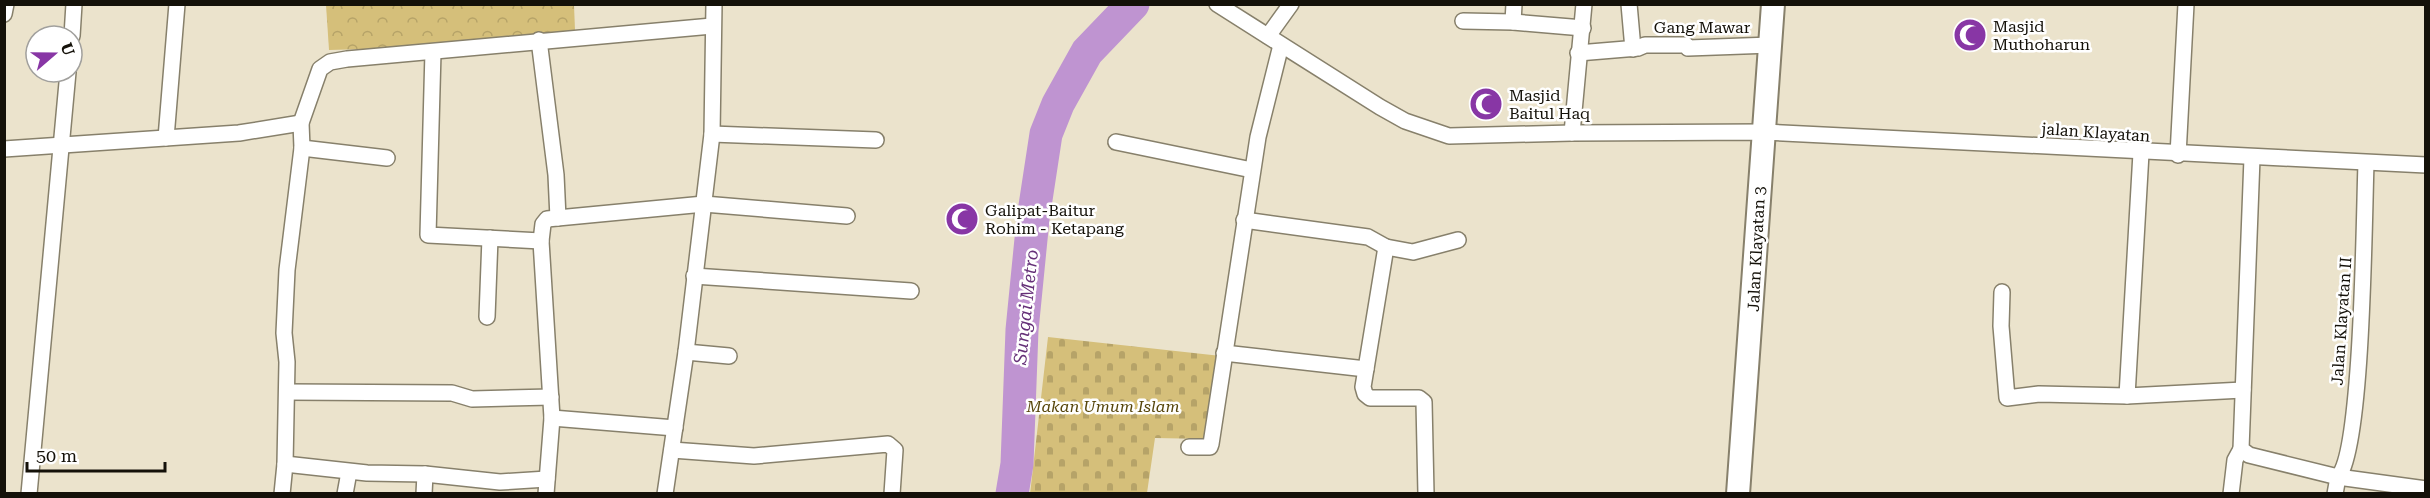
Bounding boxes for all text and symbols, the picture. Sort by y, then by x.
mosque icon: Masjid Muthoharun [1952,17,1988,53]
place label: Masjid Muthoharun [1993,17,2090,54]
street label: Gang Mawar [1654,18,1751,37]
north arrow [24,24,84,84]
text: U [57,40,79,58]
mosque icon: Masjid Baitul Haq [1468,86,1504,122]
place label: Masjid Baitul Haq [1509,86,1590,123]
street label: jalan Klayatan [2040,119,2151,146]
street label: Jalan Klayatan 3 [1744,186,1769,312]
mosque icon: Galipat-Baitur Rohim - Ketapang [944,201,980,237]
place label: Galipat-Baitur Rohim - Ketapang [985,201,1125,238]
water label: Sungai Metro [1009,249,1042,366]
street label: Jalan Klayatan II [2328,256,2355,386]
park label: Makan Umum Islam [1025,397,1180,416]
scale bar [27,435,165,473]
text: 50 m [36,445,77,466]

